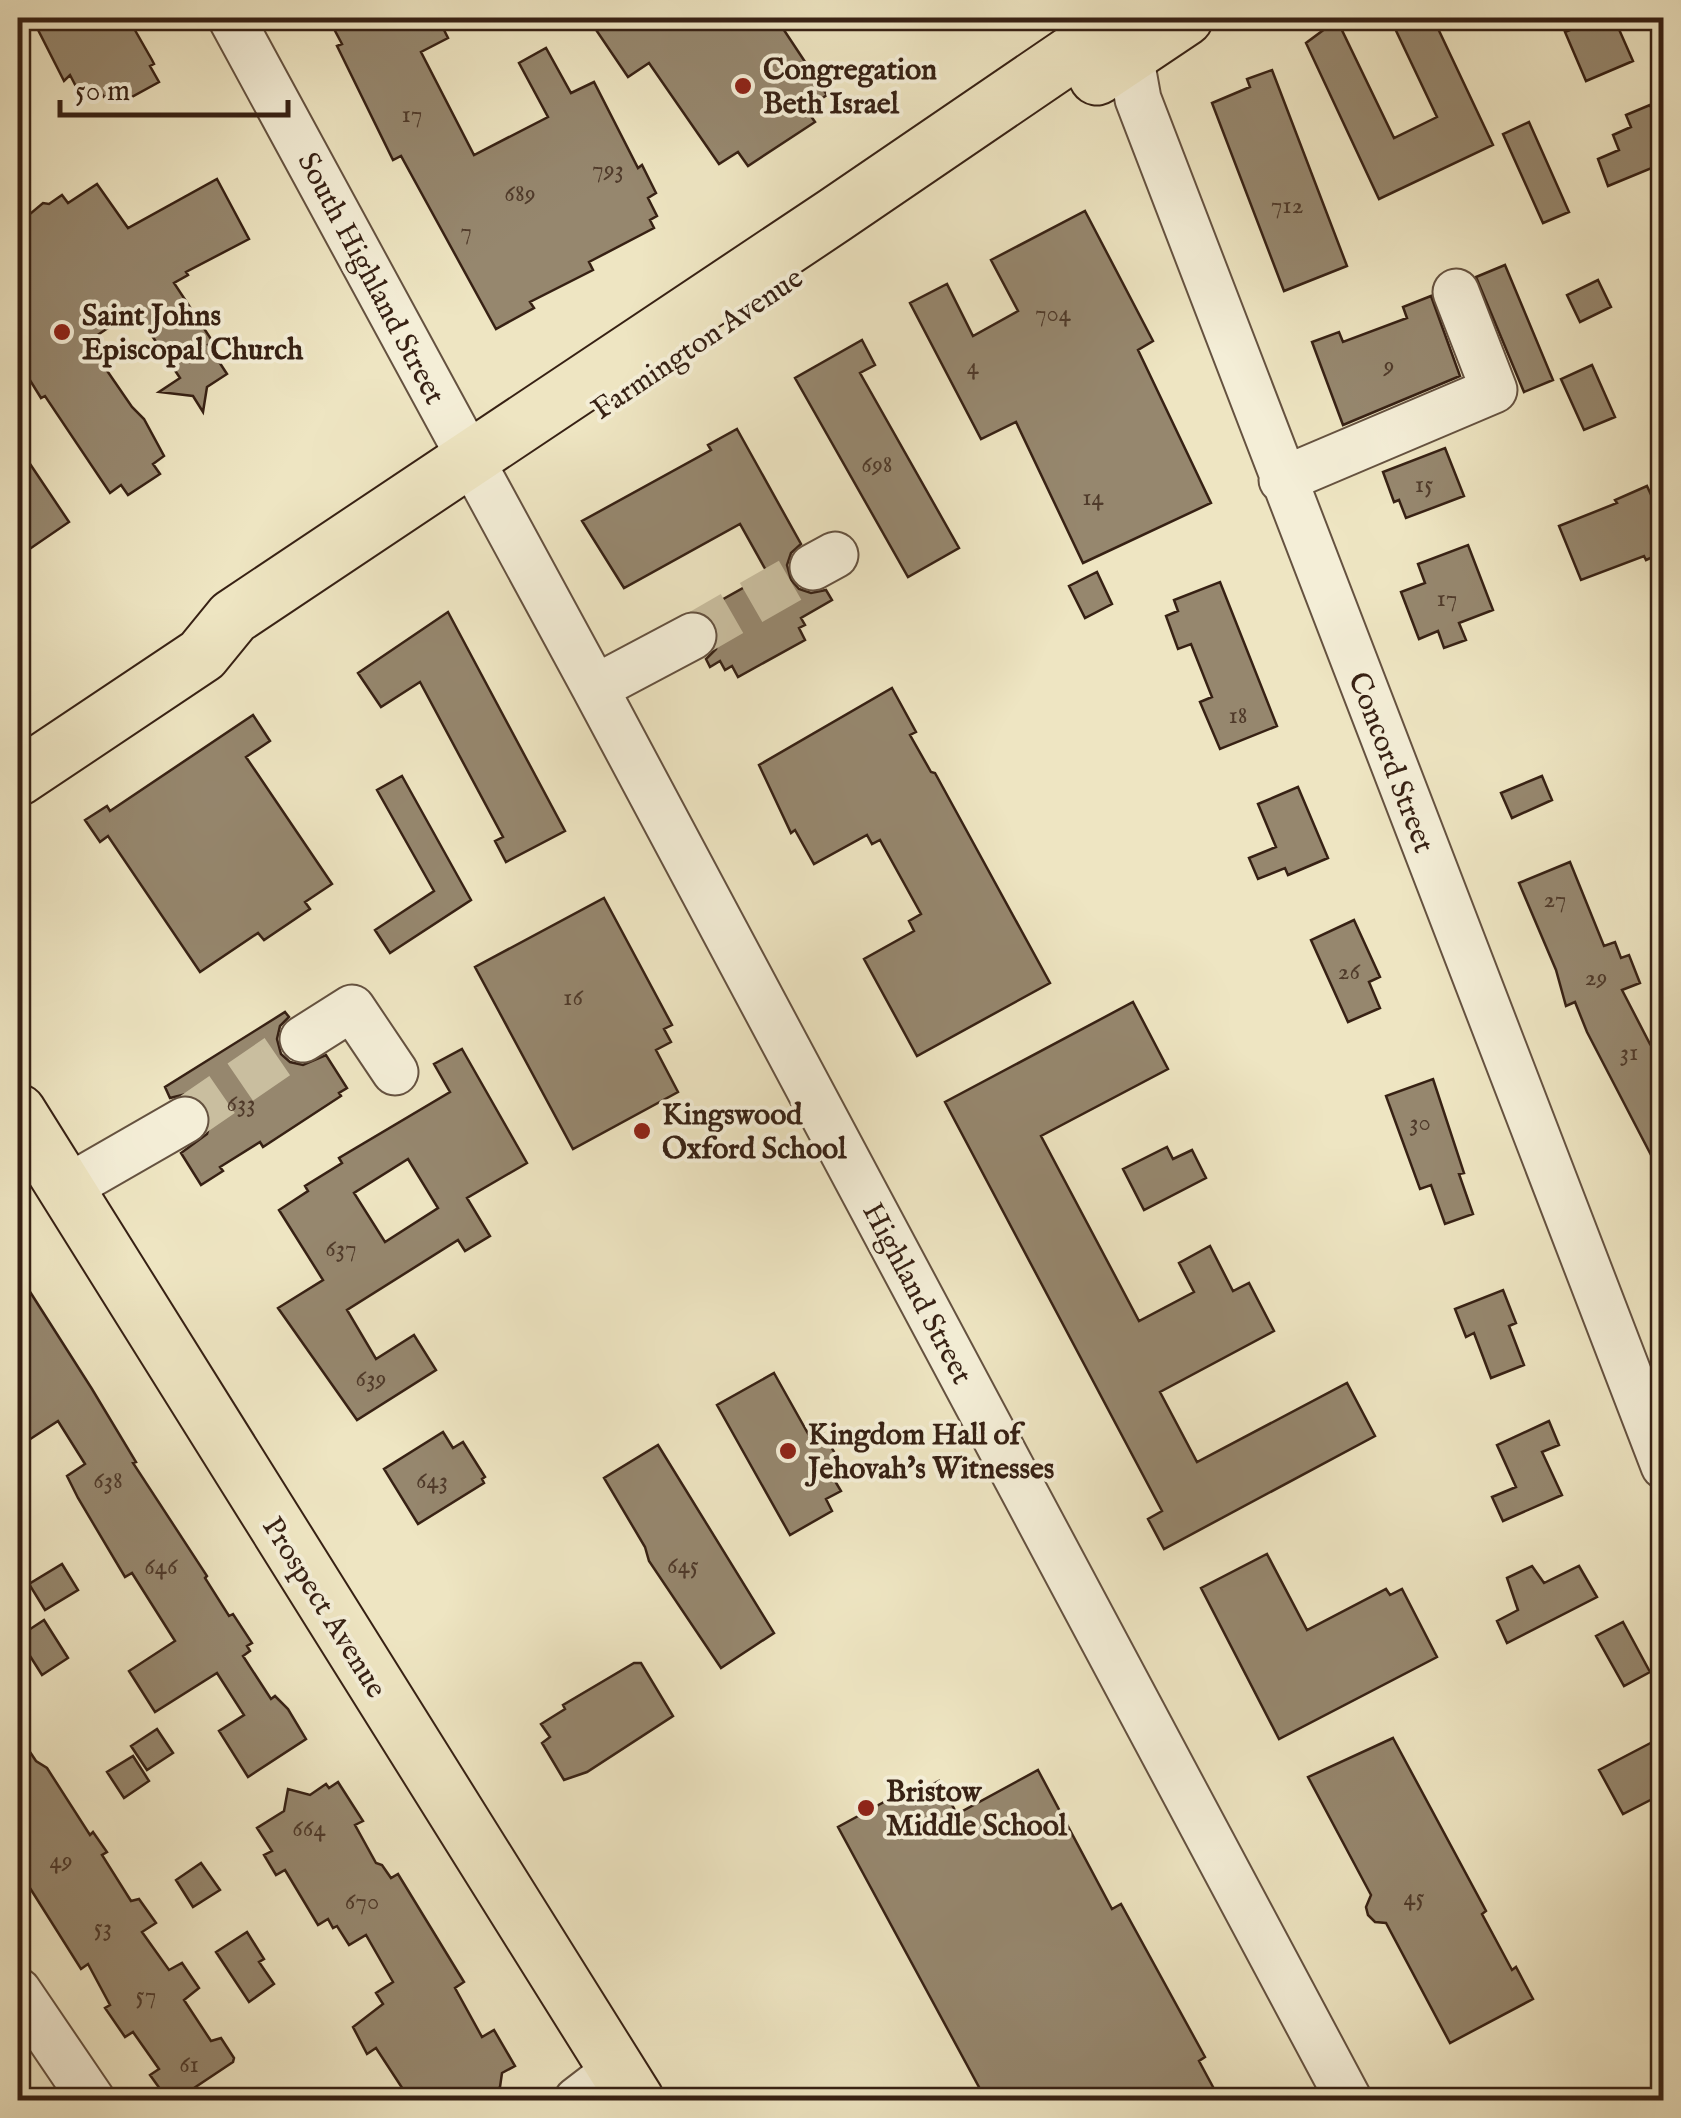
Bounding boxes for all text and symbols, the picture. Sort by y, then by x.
place label: Congregation Beth Israel [763,52,937,124]
scale bar [60,55,288,117]
text: 50 m [75,73,130,111]
marker: Congregation Beth Israel [732,75,754,97]
house number: 17 [401,99,423,131]
street label: South Highland Street [288,146,453,412]
house number: 793 [592,154,624,186]
house number: 689 [504,178,536,210]
house number: 712 [1271,190,1303,222]
house number: 7 [460,216,472,248]
street label: Farmington Avenue [585,260,811,429]
place label: Saint Johns Episcopal Church [82,298,304,370]
house number: 704 [1035,298,1072,330]
marker: Saint Johns Episcopal Church [51,321,73,343]
house number: 9 [1383,350,1394,382]
house number: 4 [967,351,980,383]
house number: 698 [861,449,893,481]
house number: 15 [1415,469,1433,501]
house number: 14 [1082,482,1105,514]
house number: 17 [1436,583,1458,615]
street label: Concord Street [1338,667,1442,858]
house number: 18 [1228,700,1248,732]
house number: 27 [1543,884,1567,916]
house number: 26 [1338,956,1361,988]
house number: 29 [1585,962,1607,994]
house number: 16 [563,982,583,1014]
house number: 31 [1620,1037,1638,1069]
house number: 633 [226,1088,256,1120]
place label: Kingswood Oxford School [662,1097,847,1169]
house number: 30 [1409,1107,1431,1139]
marker: Kingswood Oxford School [631,1120,653,1142]
street label: Highland Street [852,1197,980,1391]
house number: 637 [325,1233,357,1265]
house number: 639 [356,1363,386,1395]
place label: Kingdom Hall of Jehovah's Witnesses [804,1417,1054,1489]
marker: Kingdom Hall of Jehovah's Witnesses [777,1440,799,1462]
house number: 638 [93,1465,123,1497]
house number: 643 [416,1465,448,1497]
street label: Prospect Avenue [252,1510,394,1706]
house number: 645 [667,1550,699,1582]
house number: 646 [144,1551,178,1583]
place label: Bristow Middle School [886,1774,1068,1846]
marker: Bristow Middle School [855,1797,877,1819]
house number: 664 [292,1813,326,1845]
house number: 49 [49,1845,73,1877]
house number: 45 [1403,1882,1425,1914]
house number: 670 [345,1886,379,1918]
house number: 53 [94,1912,112,1944]
house number: 57 [136,1980,156,2012]
house number: 61 [179,2049,199,2081]

